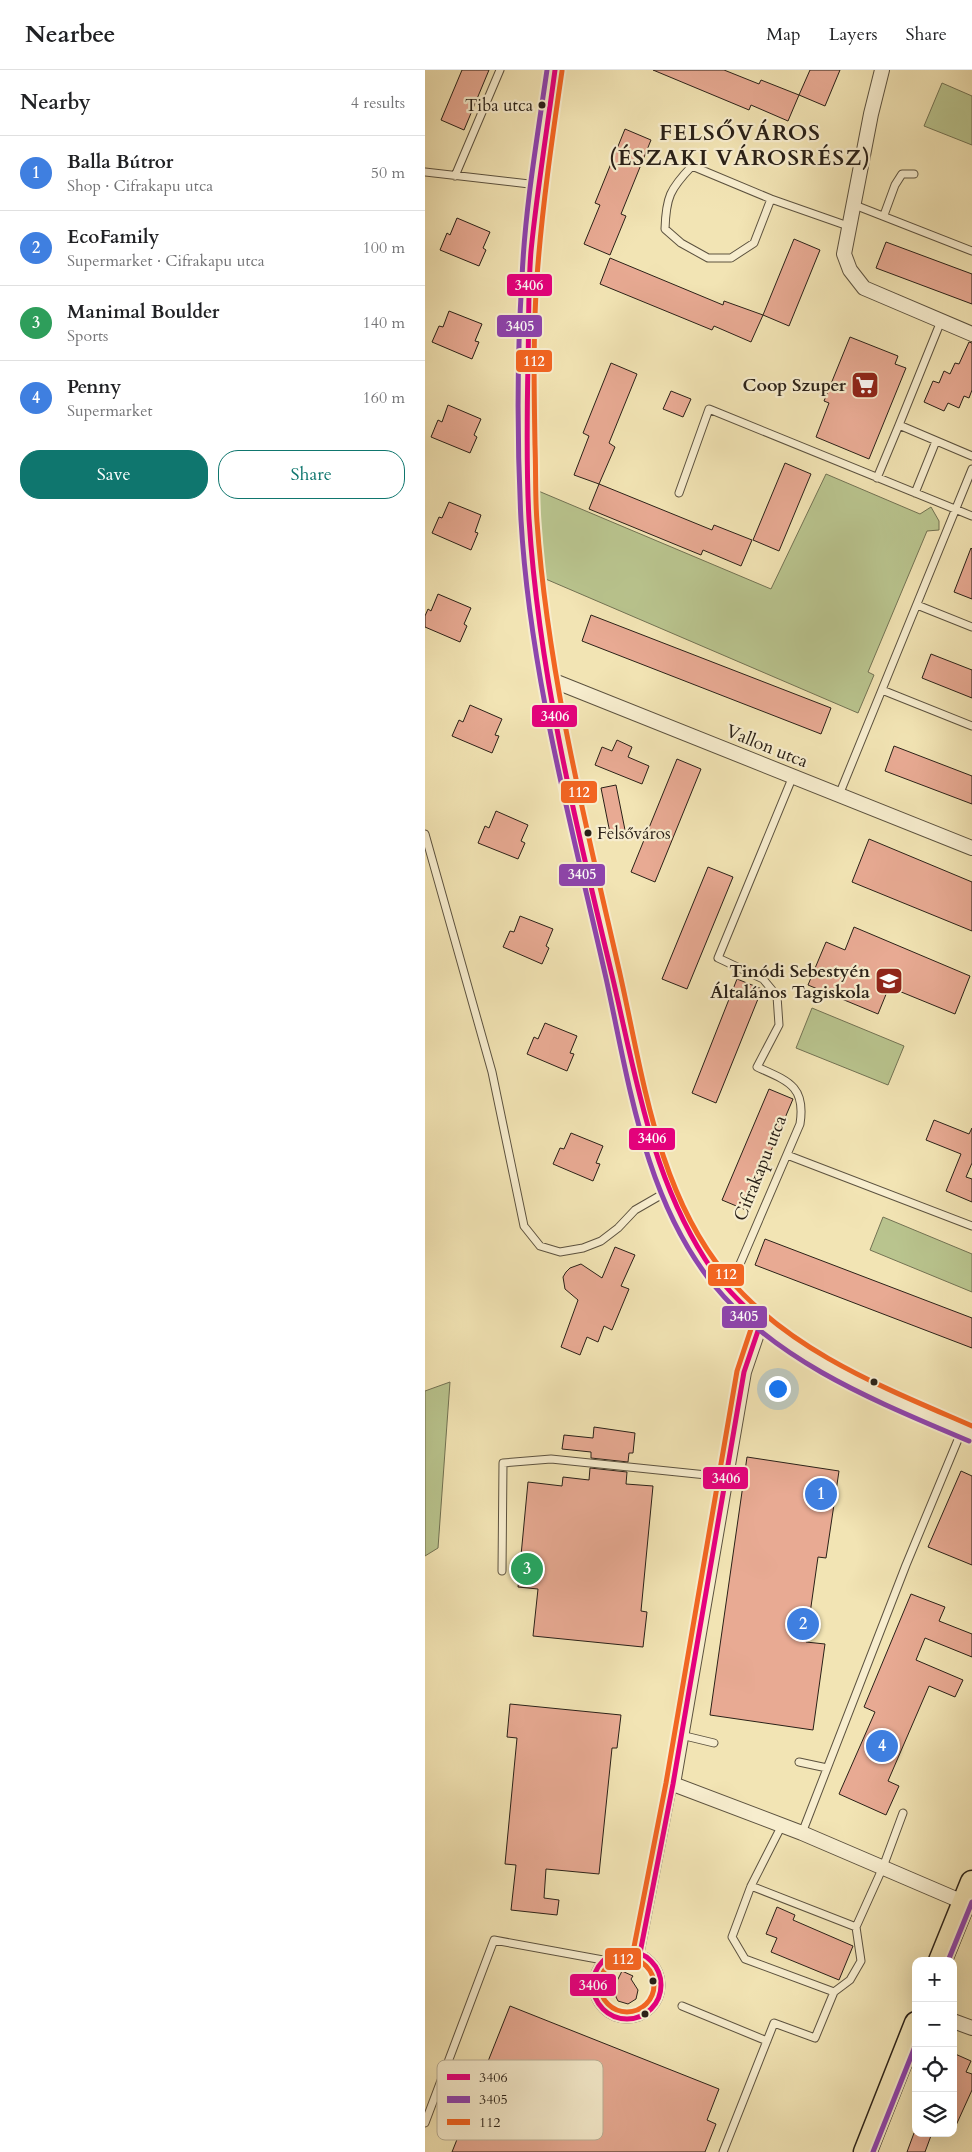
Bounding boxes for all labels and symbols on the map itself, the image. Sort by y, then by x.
place label: Tiba utca [465,94,534,117]
marker: Tiba utca [537,100,547,110]
district label: FELSŐVÁROS (ÉSZAKI VÁROSRÉSZ) [609,118,871,173]
line badge: 3406 [506,273,553,297]
text: 3406 [515,276,543,295]
line badge: 3405 [496,314,543,338]
text: 3405 [506,317,534,336]
line badge: 112 [515,349,553,373]
text: 112 [523,352,545,371]
supermarket icon: Coop Szuper [850,370,880,400]
place label: Coop Szuper [742,373,847,398]
line badge: 3406 [531,704,578,728]
text: 3406 [541,707,569,726]
street label: Vallon utca [722,719,812,774]
line badge: 112 [560,780,598,804]
text: 112 [568,783,590,802]
place label: Felsőváros [597,822,671,845]
marker: Felsőváros [583,828,593,838]
line badge: 3405 [558,863,606,887]
text: 3405 [568,865,596,884]
place label: Tinódi Sebestyén Általános Tagiskola [710,959,870,1005]
school or university icon: Tinódi Sebestyén Általános Tagiskola [874,966,904,996]
street label: Cifrakapu utca [728,1111,793,1225]
line badge: 3406 [628,1127,676,1151]
text: 3406 [638,1129,666,1148]
line badge: 112 [707,1263,745,1287]
text: 112 [715,1265,737,1284]
line badge: 3405 [721,1305,768,1329]
text: 3405 [730,1307,758,1326]
your location [765,1376,791,1402]
unlabelled marker [869,1377,879,1387]
line badge: 3406 [702,1466,749,1490]
text: 3406 [712,1469,740,1488]
pin: 1 [805,1475,837,1513]
pin: 3 [511,1550,543,1588]
pin: 2 [787,1605,819,1643]
pin: 4 [866,1727,898,1765]
line badge: 112 [604,1947,642,1971]
text: 112 [612,1950,634,1969]
line badge: 3406 [569,1973,617,1997]
text: 3406 [579,1976,607,1995]
unlabelled marker [648,1976,658,1986]
unlabelled marker [640,2009,650,2019]
legend [437,2060,603,2140]
text: 3406 [479,2068,508,2087]
text: 3405 [479,2090,508,2109]
text: 112 [479,2113,501,2132]

